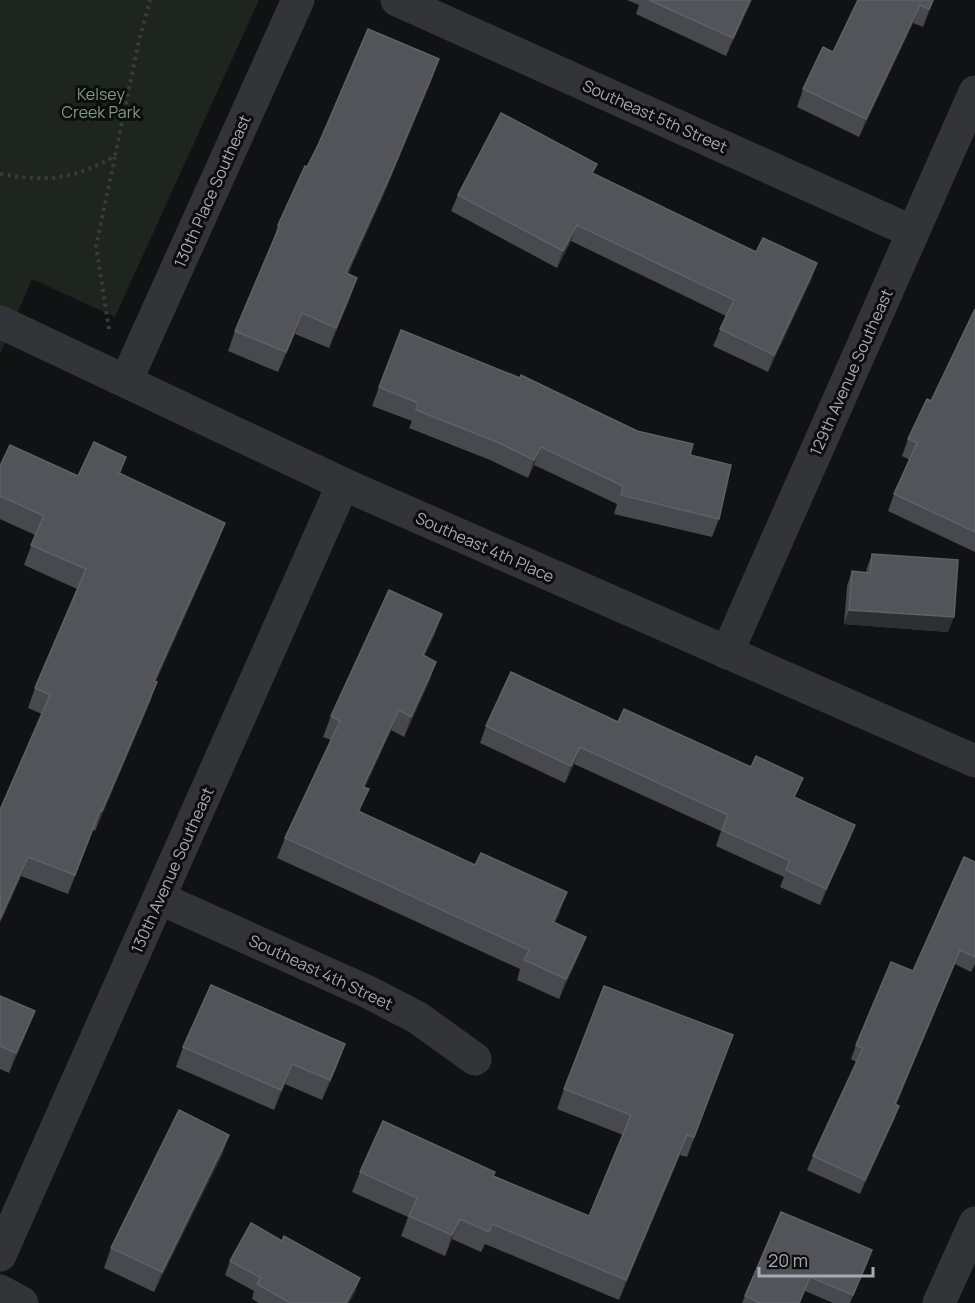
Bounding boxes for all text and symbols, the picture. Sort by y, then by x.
street label: Southeast 5th Street [579,74,731,158]
park label: Kelsey Creek Park [62,83,141,123]
street label: 130th Place Southeast [168,111,256,271]
street label: 129th Avenue Southeast [804,285,898,459]
street label: Southeast 4th Place [412,507,558,587]
street label: 130th Avenue Southeast [125,783,219,957]
street label: Southeast 4th Street [245,929,397,1015]
scale bar [759,1240,873,1278]
text: 20 m [768,1248,808,1272]

